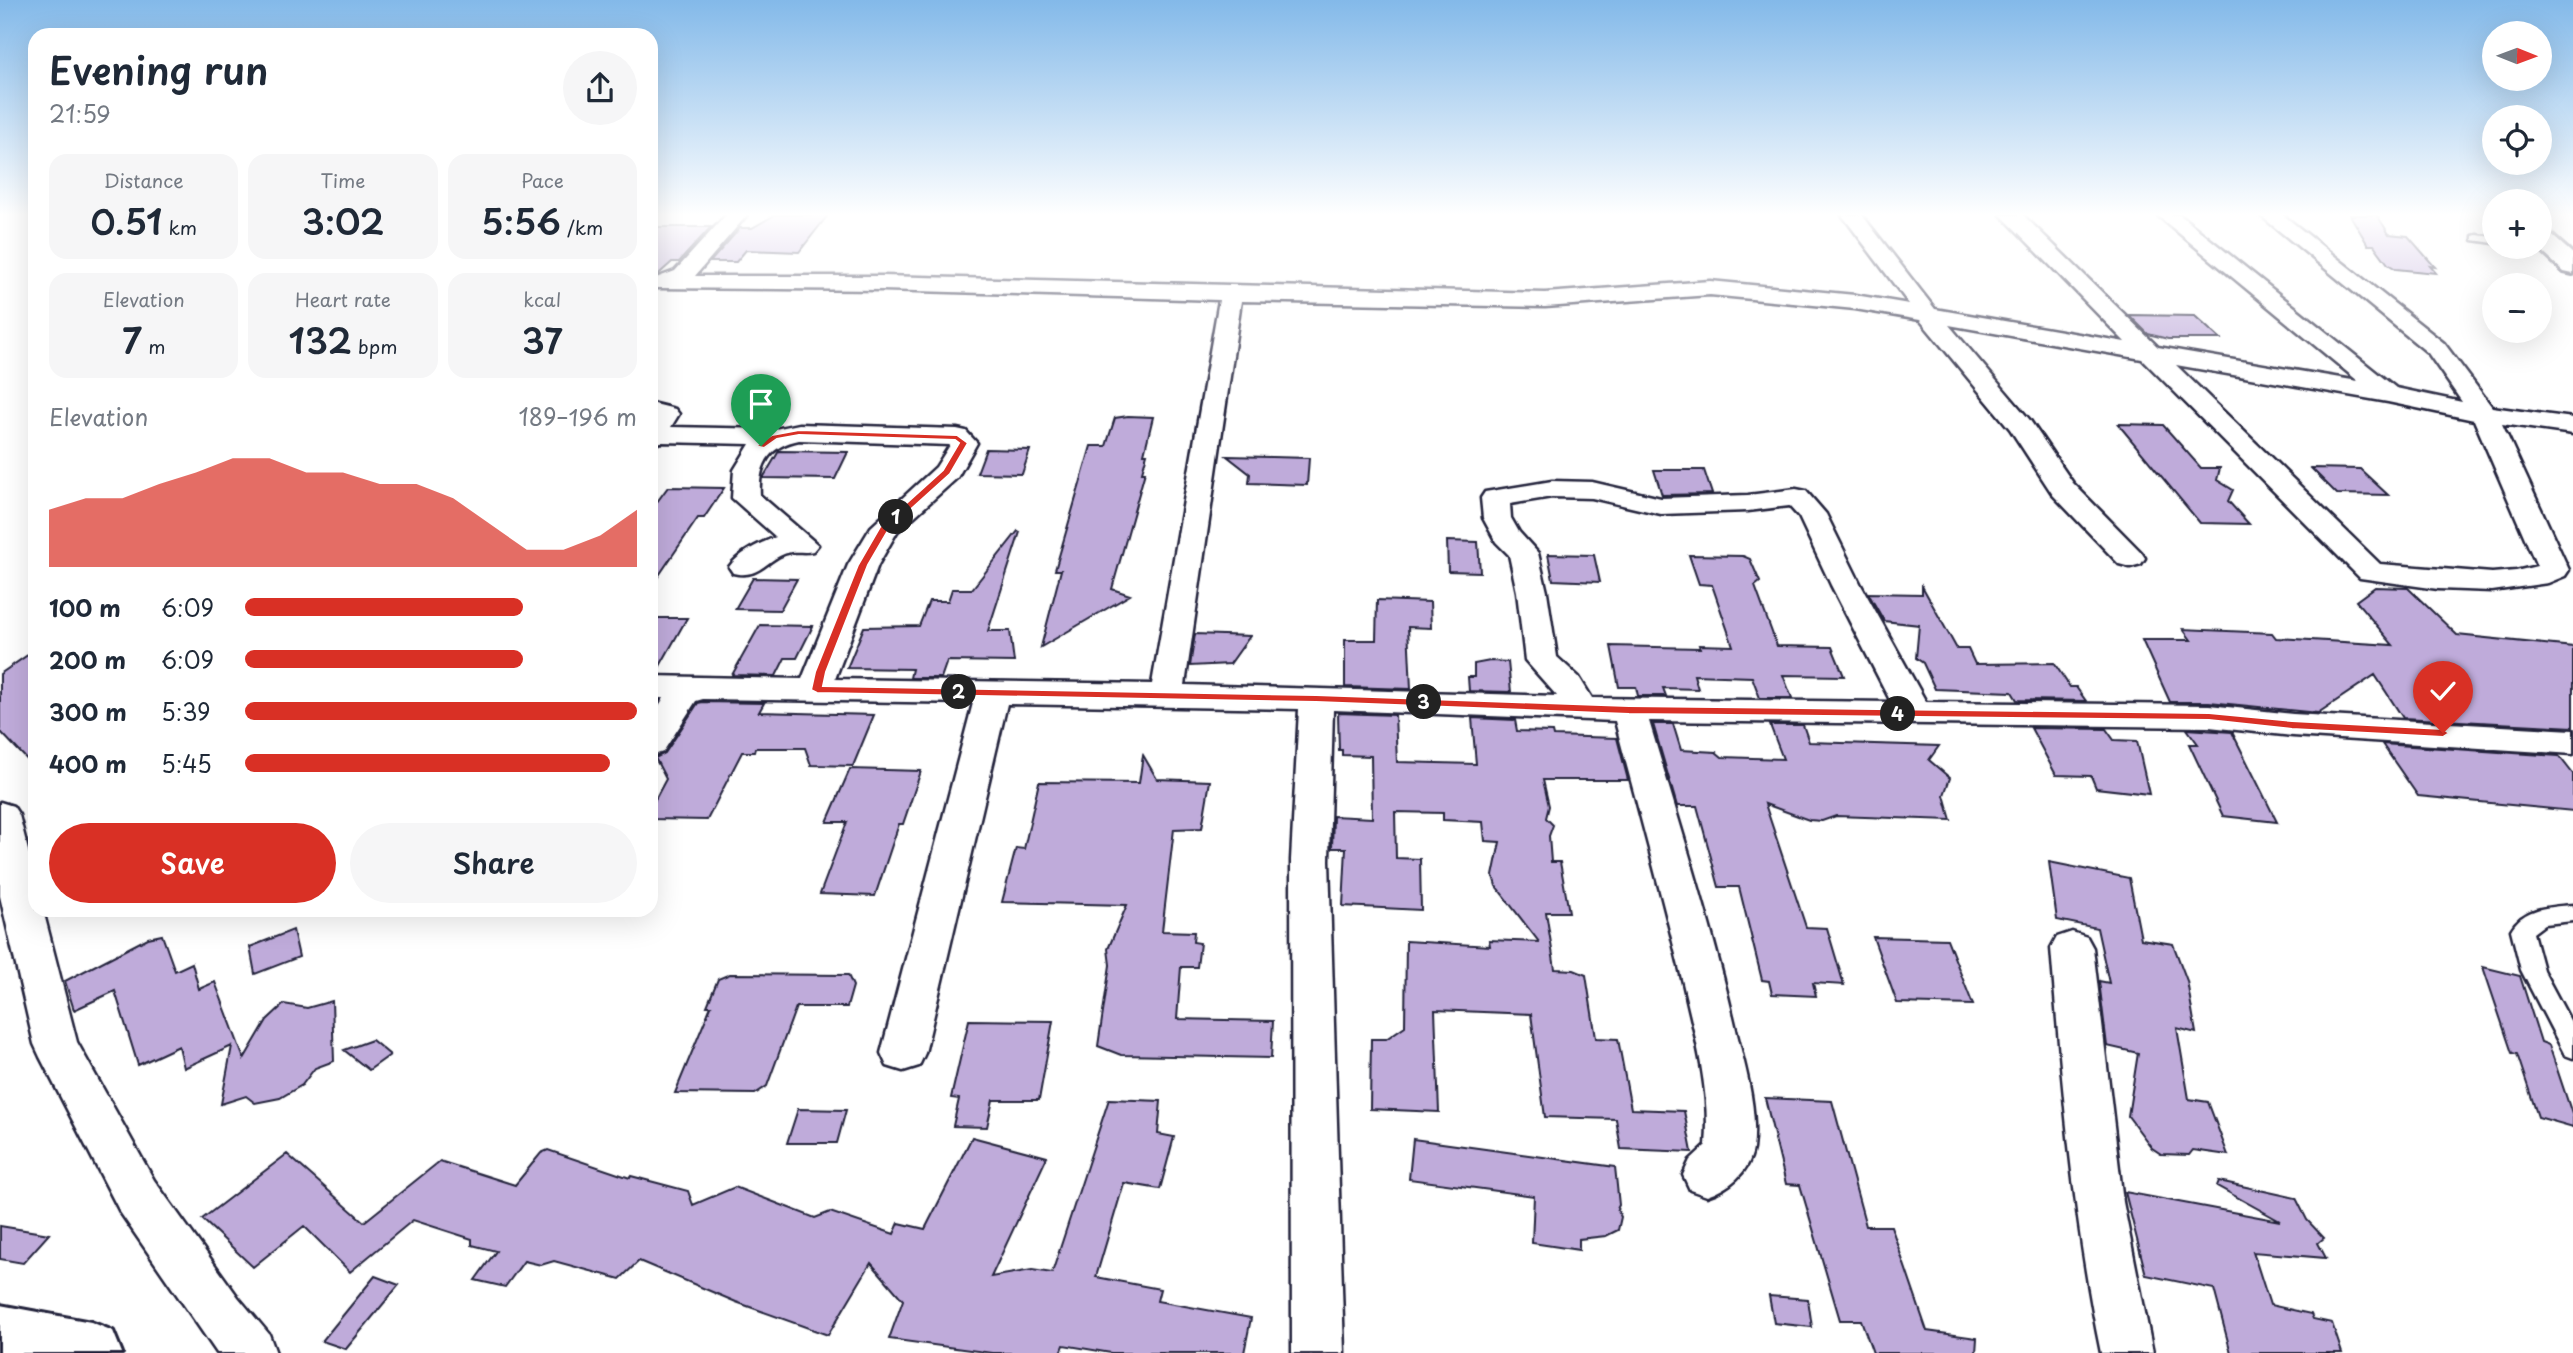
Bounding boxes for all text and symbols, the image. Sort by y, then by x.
north arrow [2482,21,2552,91]
map controls [2482,21,2552,343]
text: Evening run [49,41,268,98]
button: share [563,51,637,125]
text: 21:59 [49,96,111,131]
button: locate [2482,105,2552,175]
text: Distance [104,166,184,194]
text: Time [321,166,365,194]
text: Pace [521,166,564,194]
button: + [2482,189,2552,259]
text: 0.51 [90,194,162,247]
text: 3:02 [302,194,384,247]
text: 5:56 [481,194,561,247]
text: km [162,213,197,241]
text: /km [561,213,603,241]
button: − [2482,273,2552,343]
text: Elevation [103,285,185,313]
text: Heart rate [295,285,391,313]
text: kcal [523,285,561,313]
text: 7 [122,313,142,366]
text: 132 [289,313,352,366]
text: 37 [522,313,563,366]
text: m [142,332,165,360]
text: bpm [352,332,397,360]
pin [731,374,791,446]
icon: arrive [742,385,780,423]
text: Elevation [49,399,148,434]
text: 189–196 m [518,399,637,434]
pin: 1 [878,500,914,534]
text: 1 [891,502,900,530]
text: 100 m [49,590,121,625]
text: 6:09 [161,590,214,625]
text: 200 m [49,642,126,677]
text: 6:09 [161,642,214,677]
pin [2413,661,2473,733]
icon: check [2424,672,2462,710]
pin: 2 [942,674,976,710]
text: 2 [952,677,965,705]
pin: 3 [1406,684,1442,720]
text: 3 [1417,687,1430,715]
text: 300 m [49,694,127,729]
text: 5:39 [161,694,211,729]
pin: 4 [1881,696,1916,732]
text: 4 [1891,699,1904,727]
text: 400 m [49,746,127,781]
text: 5:45 [161,746,212,781]
button: Save [49,823,336,903]
button: Share [350,823,637,903]

